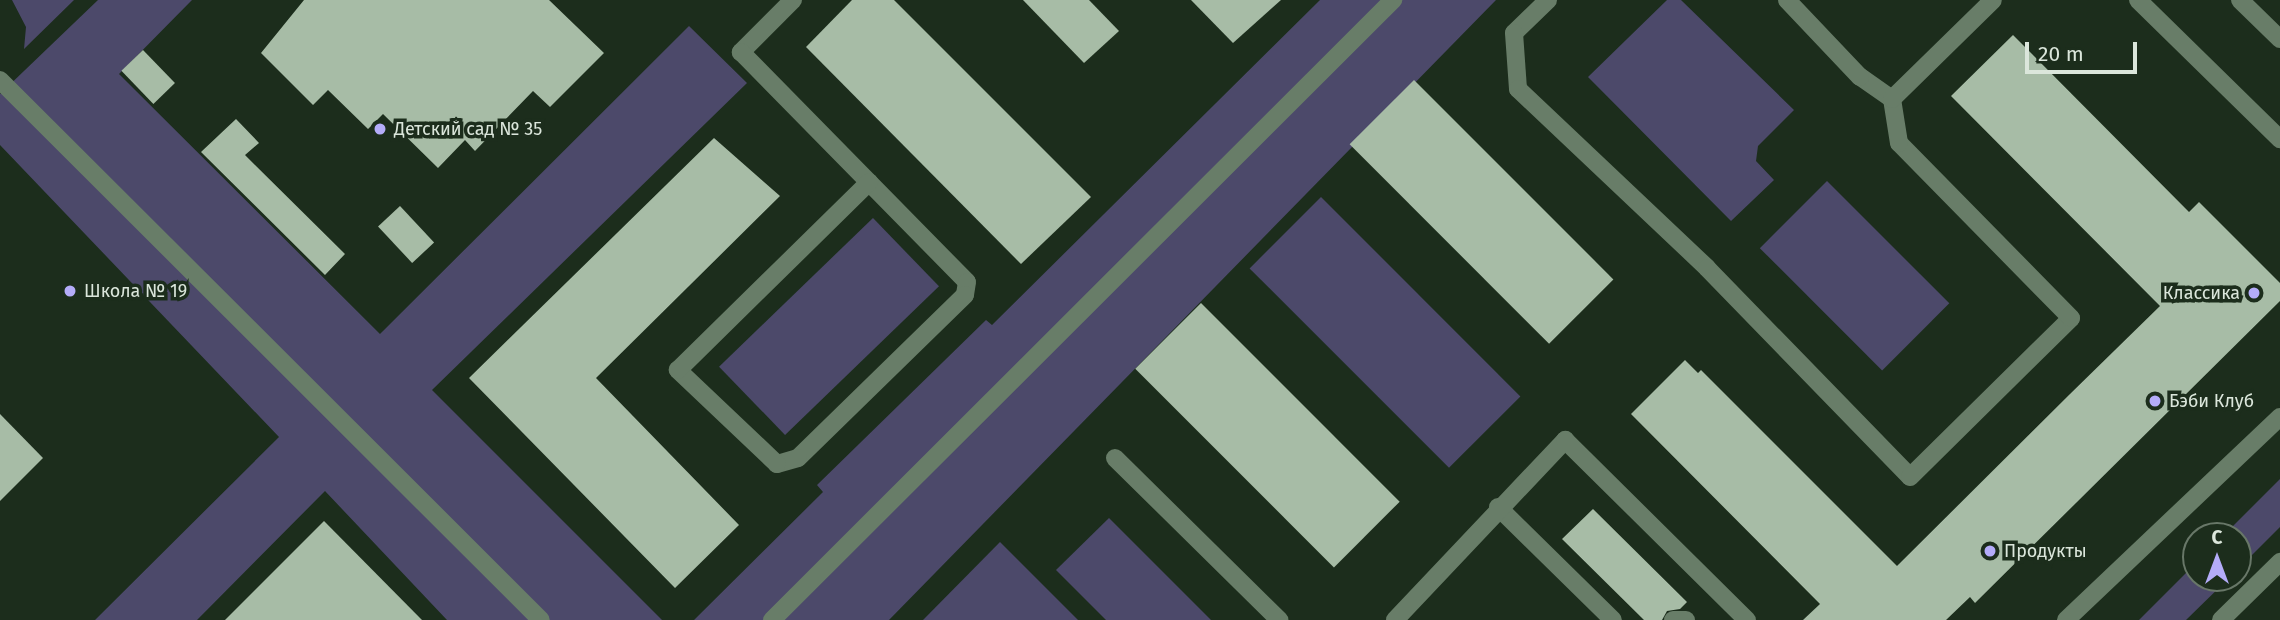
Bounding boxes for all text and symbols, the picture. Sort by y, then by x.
scale bar [2028,28,2140,72]
text: 20 m [2038,41,2084,67]
place label: Детский сад № 35 [394,118,542,140]
marker: Детский сад № 35 [372,121,388,137]
place label: Школа № 19 [84,280,187,302]
place label: Классика [2163,282,2240,304]
marker: Школа № 19 [62,283,78,299]
marker: Классика [2246,285,2262,301]
place label: Бэби Клуб [2169,390,2254,412]
marker: Бэби Клуб [2147,393,2163,409]
north arrow [2182,522,2252,592]
text: С [2212,526,2222,549]
place label: Продукты [2004,540,2087,562]
marker: Продукты [1982,543,1998,559]

